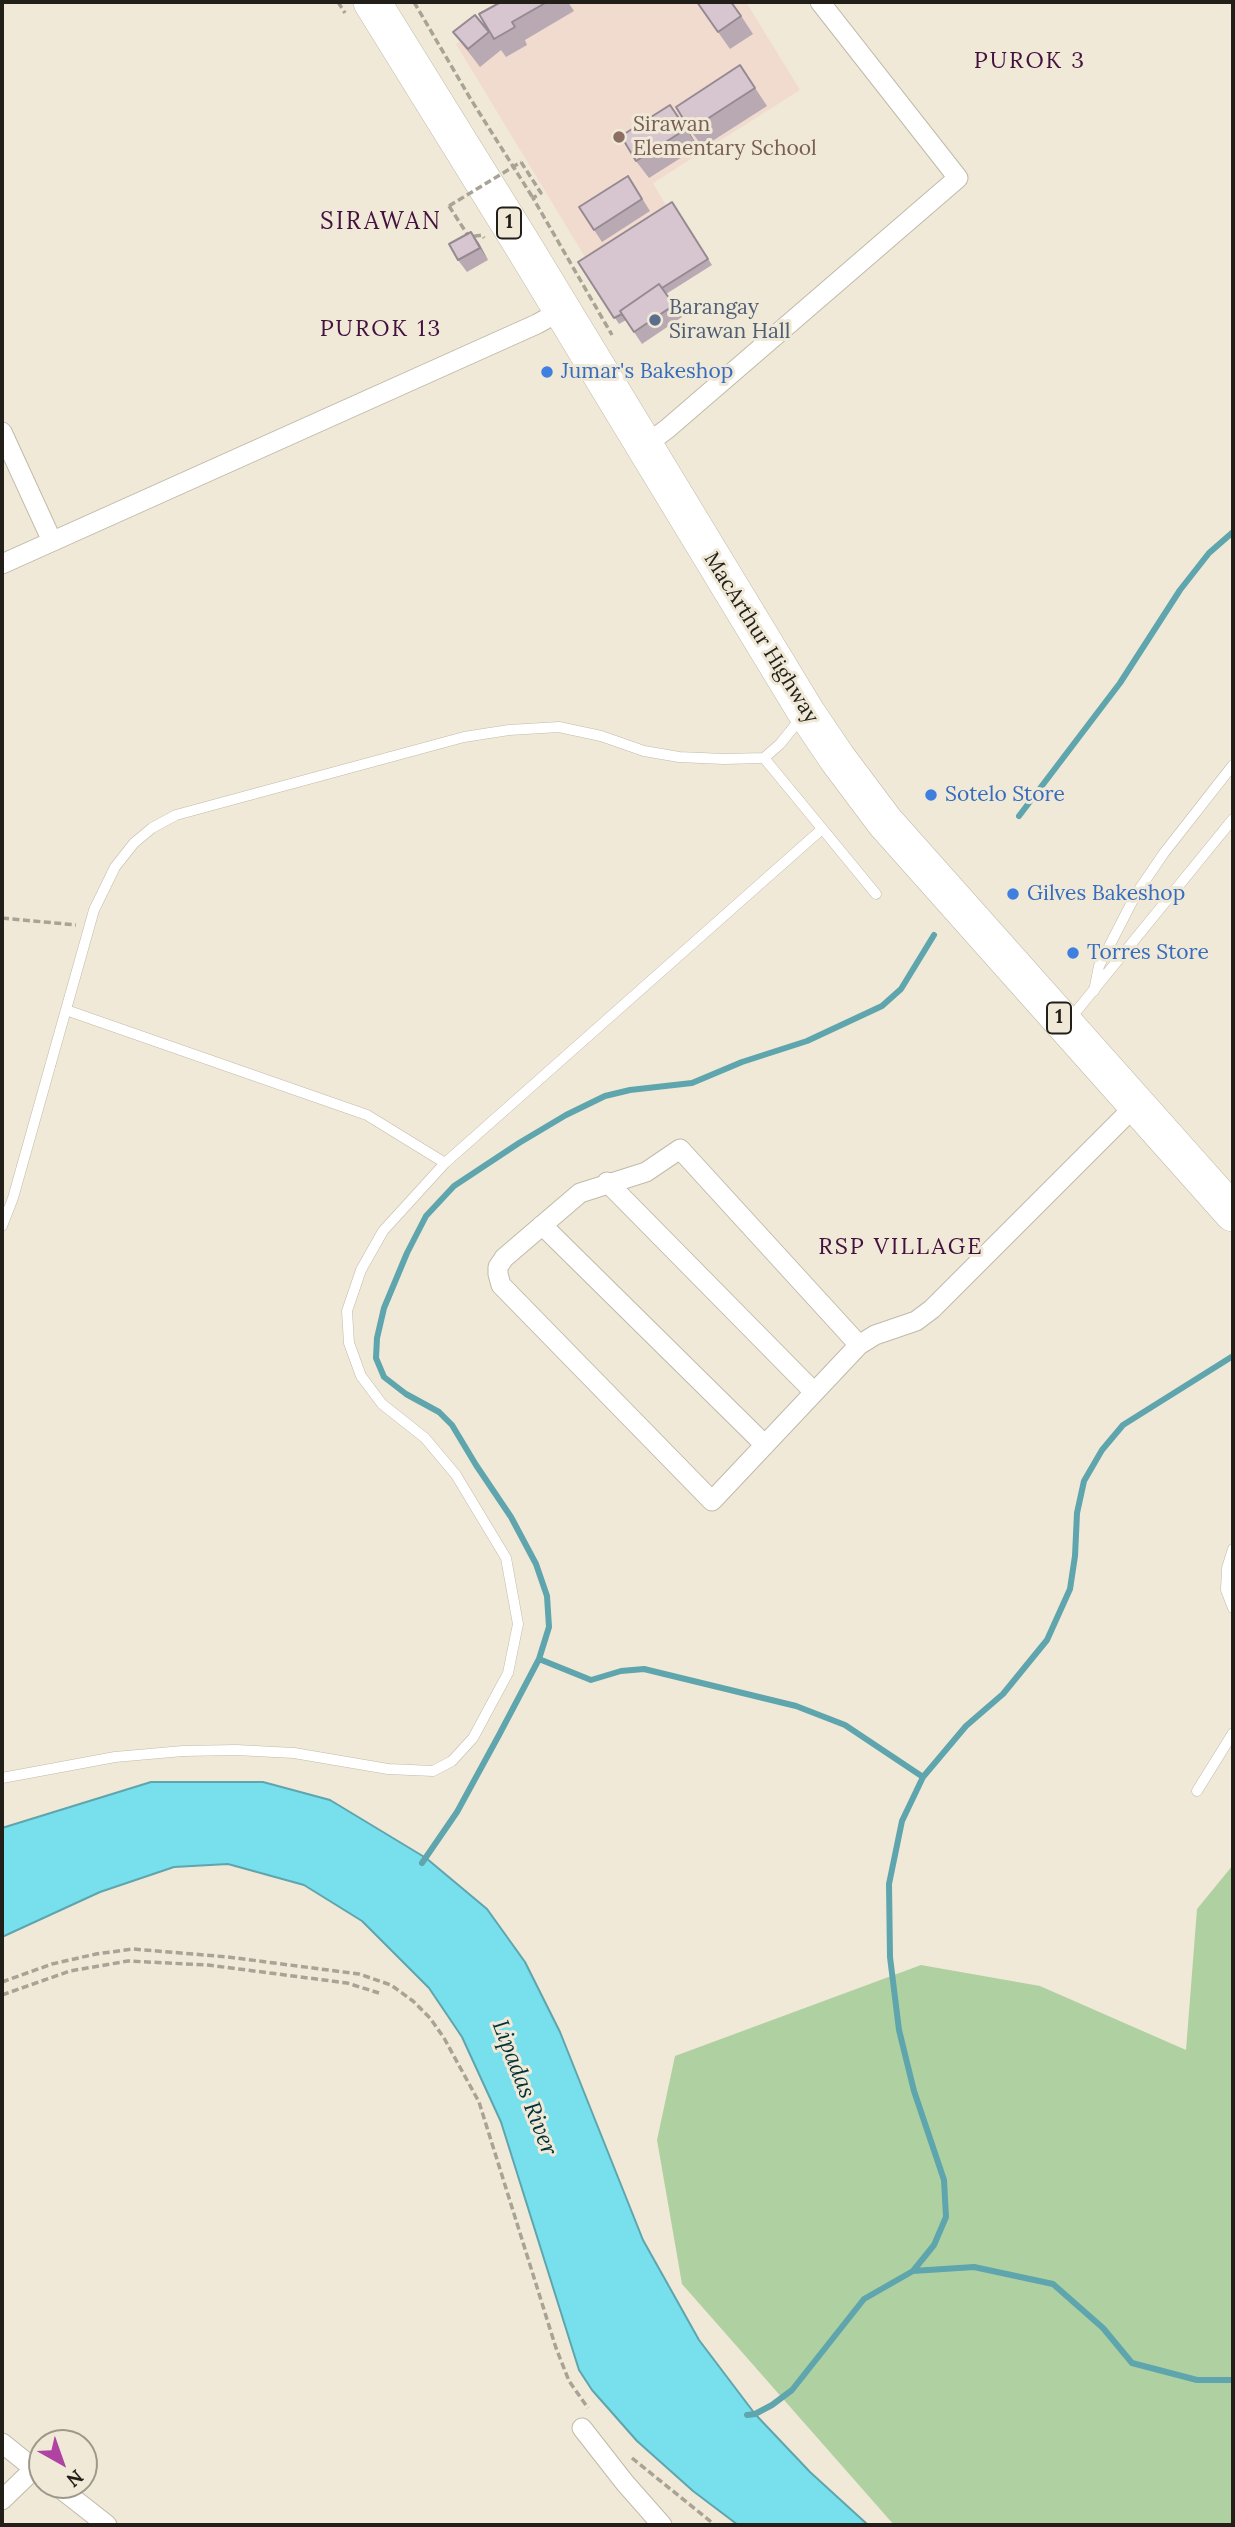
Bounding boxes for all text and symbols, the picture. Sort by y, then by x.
district label: PUROK 3 [975,47,1085,75]
place label: Sirawan Elementary School [633,112,817,162]
marker: Sirawan Elementary School [611,129,627,145]
district label: SIRAWAN [321,208,441,236]
road number: 1 [497,208,521,238]
place label: Barangay Sirawan Hall [669,295,790,345]
marker: Barangay Sirawan Hall [647,312,663,328]
district label: PUROK 13 [321,315,441,343]
place label: Jumar's Bakeshop [561,359,733,385]
marker: Jumar's Bakeshop [539,364,555,380]
street label: MacArthur Highway [698,548,824,728]
place label: Sotelo Store [945,782,1065,808]
marker: Sotelo Store [923,787,939,803]
place label: Gilves Bakeshop [1027,881,1185,907]
marker: Gilves Bakeshop [1005,886,1021,902]
place label: Torres Store [1087,940,1209,966]
marker: Torres Store [1065,945,1081,961]
road number: 1 [1047,1002,1071,1034]
district label: RSP VILLAGE [820,1233,982,1261]
water label: Lipadas River [486,2016,562,2160]
north arrow [28,2429,98,2499]
text: N [62,2465,89,2492]

